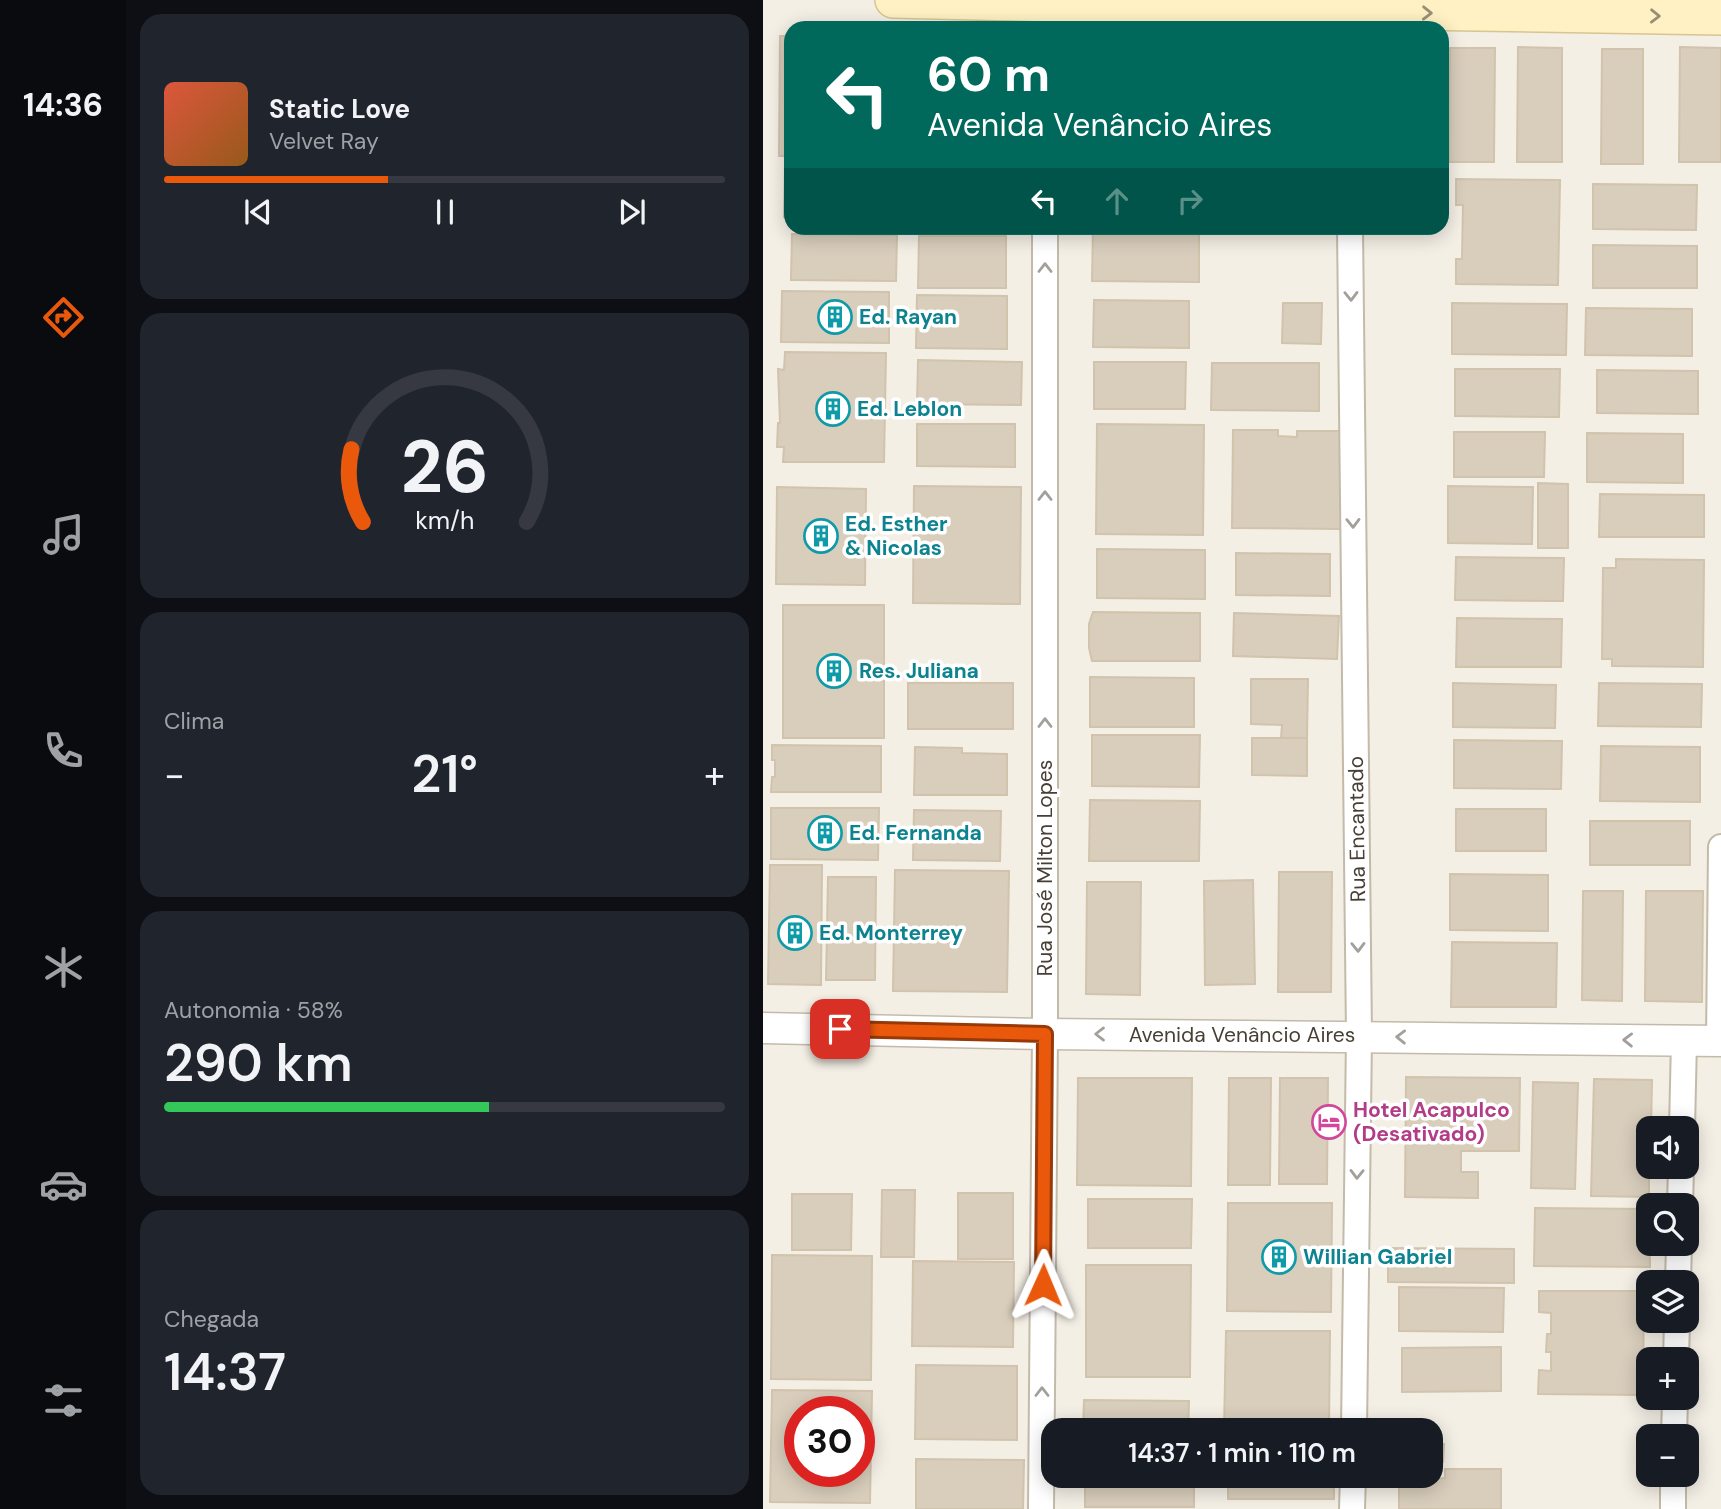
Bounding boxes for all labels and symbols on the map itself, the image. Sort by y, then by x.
one-way arrow [1422,5,1433,20]
one-way arrow [1649,8,1660,23]
one-way arrow [1037,263,1053,273]
one-way arrow [1343,291,1359,301]
building icon: Ed. Rayan [816,298,854,336]
place label: Ed. Rayan [859,303,957,331]
building icon: Ed. Leblon [814,390,852,428]
place label: Ed. Leblon [857,395,962,423]
one-way arrow [1037,490,1053,501]
place label: Ed. Esther & Nicolas [845,510,948,562]
building icon: Ed. Esther & Nicolas [802,517,840,555]
one-way arrow [1346,518,1361,529]
building icon: Res. Juliana [815,652,853,690]
place label: Res. Juliana [859,657,979,685]
one-way arrow [1037,718,1053,728]
street label: Rua Encantado [1342,756,1372,902]
street label: Rua José Milton Lopes [1031,760,1059,976]
building icon: Ed. Fernanda [806,814,844,852]
place label: Ed. Fernanda [849,819,982,847]
building icon: Ed. Monterrey [776,914,814,952]
place label: Ed. Monterrey [819,919,963,947]
one-way arrow [1350,942,1366,952]
pin [810,999,870,1059]
street label: Avenida Venâncio Aires [1129,1021,1355,1049]
one-way arrow [1094,1026,1105,1042]
one-way arrow [1395,1029,1406,1044]
one-way arrow [1623,1032,1633,1048]
place label: Hotel Acapulco (Desativado) [1353,1096,1510,1148]
hotel icon: Hotel Acapulco (Desativado) [1310,1103,1348,1141]
one-way arrow [1349,1169,1365,1180]
building icon: Willian Gabriel [1260,1238,1298,1276]
place label: Willian Gabriel [1303,1243,1452,1271]
position arrow [1006,1248,1080,1322]
one-way arrow [1034,1386,1050,1397]
speed limit sign: 30 [784,1396,875,1487]

